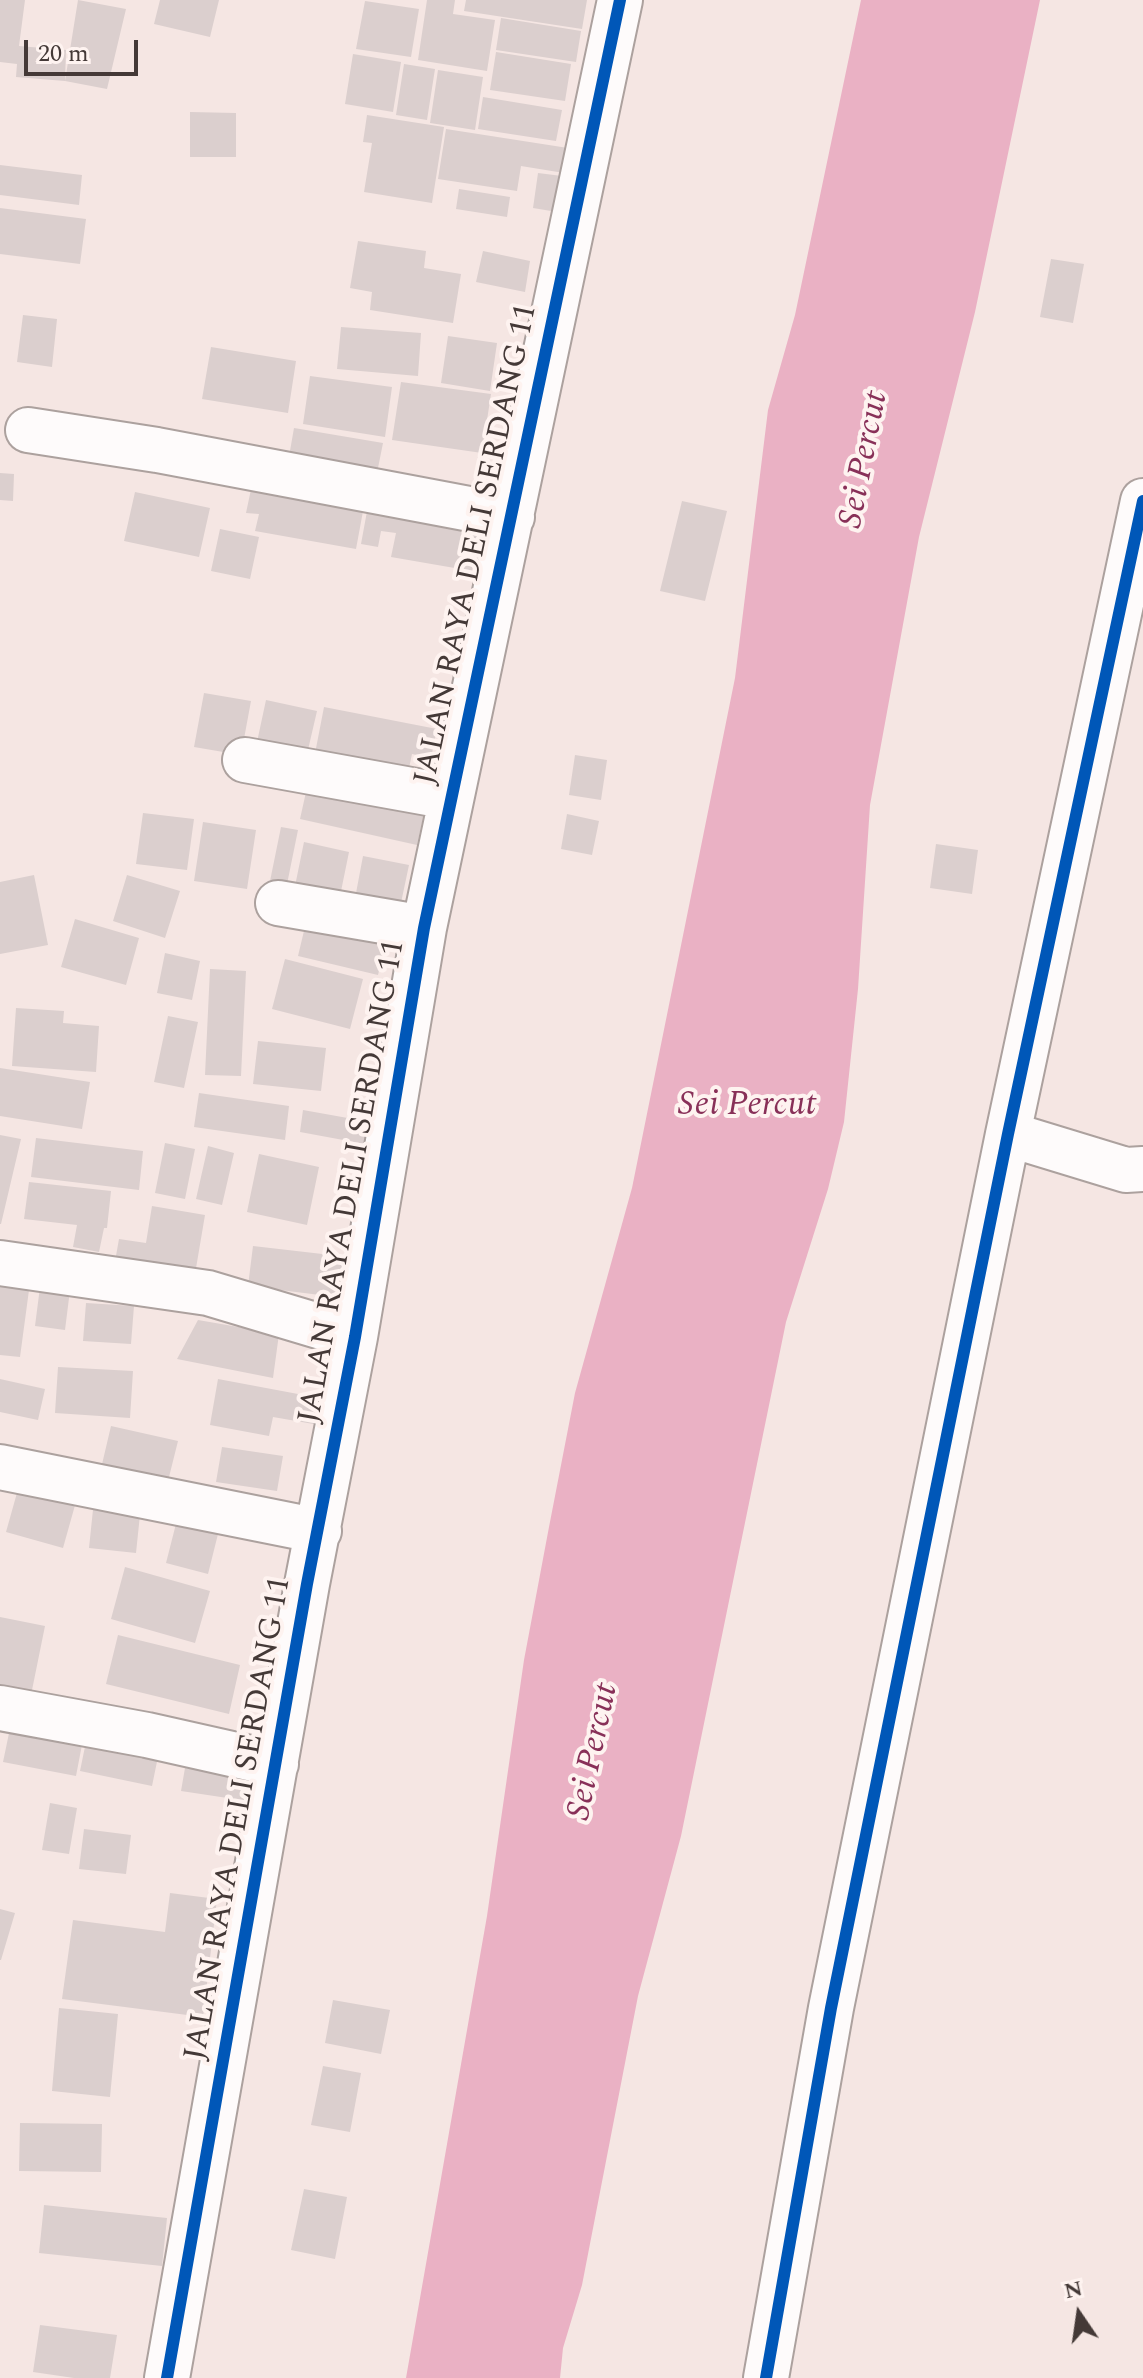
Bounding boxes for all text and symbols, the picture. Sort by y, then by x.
scale bar [28,24,142,74]
text: 20 m [38,36,89,72]
street label: JALAN RAYA DELI SERDANG 11 [408,301,548,789]
water label: Sei Percut [833,388,899,532]
street label: JALAN RAYA DELI SERDANG 11 [293,937,415,1427]
water label: Sei Percut [678,1087,816,1127]
street label: JALAN RAYA DELI SERDANG 11 [179,1574,301,2064]
water label: Sei Percut [561,1680,629,1824]
text: N [1061,2272,1086,2308]
north arrow [1039,2274,1119,2354]

